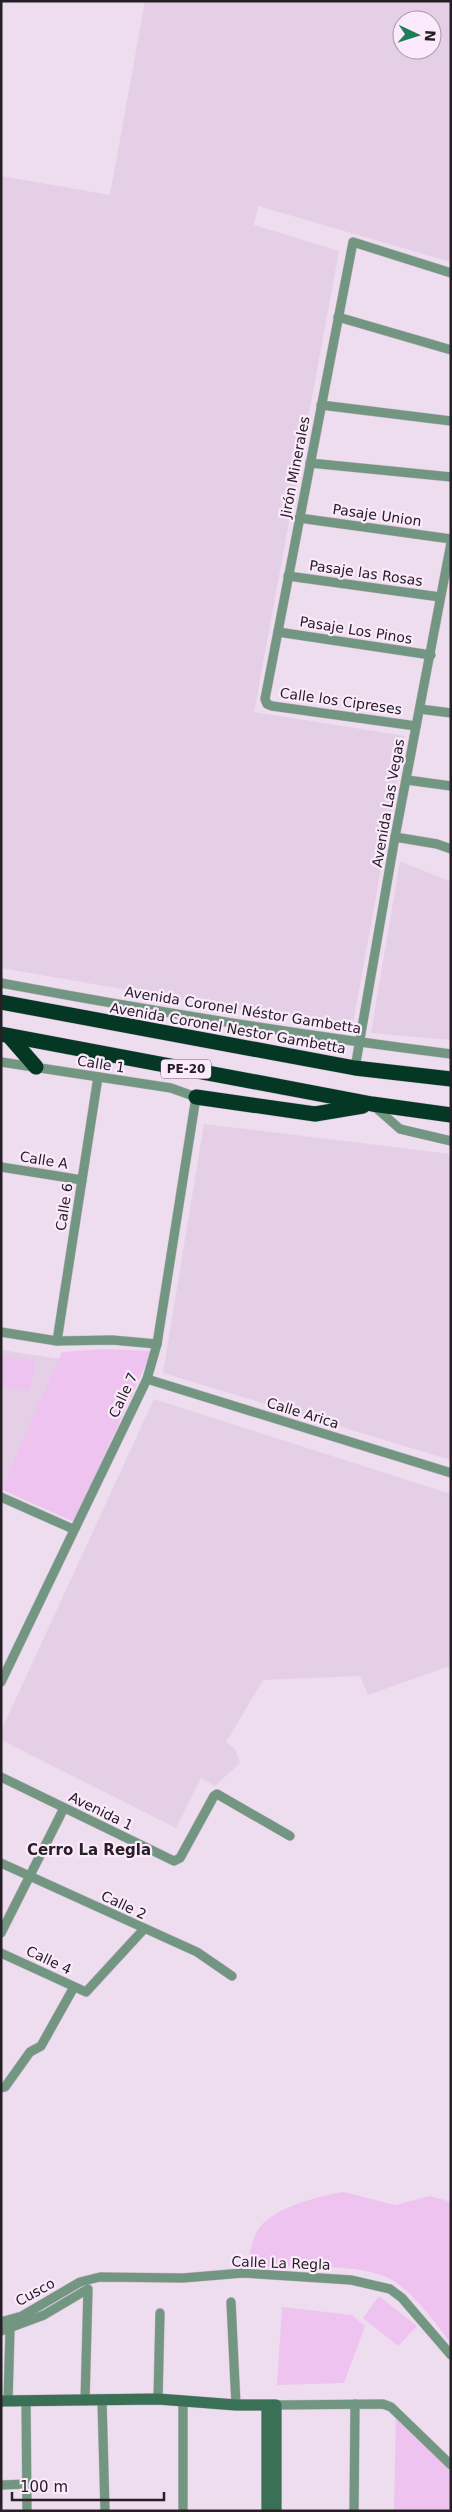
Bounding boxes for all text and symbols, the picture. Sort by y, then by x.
north arrow [392,10,442,60]
text: N [422,30,438,42]
street label: Jirón Minerales [277,415,313,520]
street label: Pasaje Union [331,501,423,529]
street label: Pasaje las Rosas [308,557,424,589]
street label: Pasaje Los Pinos [299,613,413,647]
street label: Calle los Cipreses [279,685,403,717]
street label: Avenida Las Vegas [369,737,407,869]
street label: Avenida Coronel Néstor Gambetta [124,983,362,1037]
street label: Avenida Coronel Nestor Gambetta [109,999,347,1057]
street label: Calle 1 [76,1052,126,1076]
road number: PE-20 [161,1060,211,1078]
street label: Calle A [19,1148,70,1172]
street label: Calle 6 [52,1182,76,1232]
street label: Calle 7 [106,1370,140,1420]
street label: Calle Arica [265,1394,341,1432]
street label: Avenida 1 [66,1789,136,1833]
district label: Cerro La Regla [27,1841,151,1859]
street label: Calle 2 [99,1888,149,1922]
street label: Calle 4 [24,1943,74,1977]
street label: Calle La Regla [231,2253,331,2273]
street label: Cusco [13,2275,57,2309]
scale bar [12,2470,165,2502]
text: 100 m [20,2478,68,2496]

